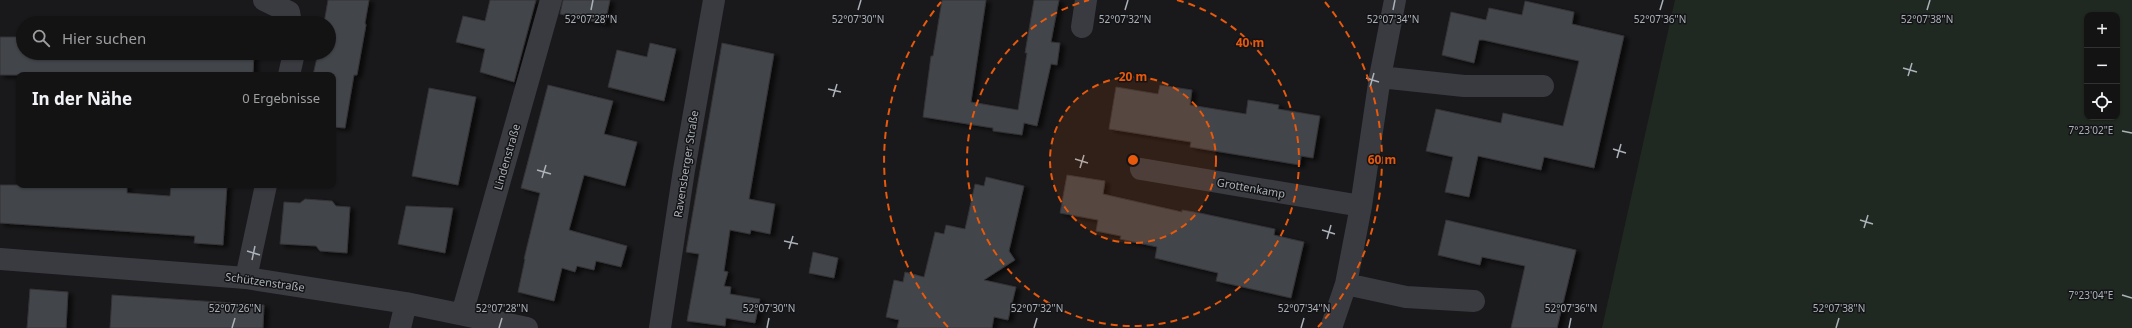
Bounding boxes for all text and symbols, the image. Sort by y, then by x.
text: 52°07'28"N [565,12,617,26]
text: 52°07'30"N [832,12,884,26]
text: 52°07'32"N [1099,12,1151,26]
text: 52°07'34"N [1367,12,1419,26]
text: 52°07'36"N [1634,12,1686,26]
text: 52°07'38"N [1901,12,1953,26]
map controls [2084,12,2120,120]
button: + [2084,12,2120,48]
search box [16,16,336,60]
icon: search [30,27,52,49]
text: Hier suchen [62,28,146,48]
text: 40 m [1236,34,1264,51]
button: − [2084,48,2120,84]
text: 20 m [1119,68,1147,85]
button: locate [2084,84,2120,120]
text: In der Nähe [32,87,132,110]
text: 0 Ergebnisse [242,89,320,107]
street label: Ravensberger Straße [670,109,701,219]
street label: Lindenstraße [490,122,523,192]
text: 7°23'02"E [2069,123,2113,137]
text: 60 m [1368,151,1396,168]
centre of rings [1126,153,1140,167]
street label: Grottenkamp [1216,174,1287,201]
street label: Schützenstraße [224,269,306,294]
text: 7°23'04"E [2069,288,2113,302]
text: 52°07'26"N [209,301,261,315]
text: 52°07'28"N [476,301,528,315]
text: 52°07'30"N [743,301,795,315]
text: 52°07'32"N [1011,301,1063,315]
text: 52°07'34"N [1278,301,1330,315]
text: 52°07'36"N [1545,301,1597,315]
text: 52°07'38"N [1813,301,1865,315]

